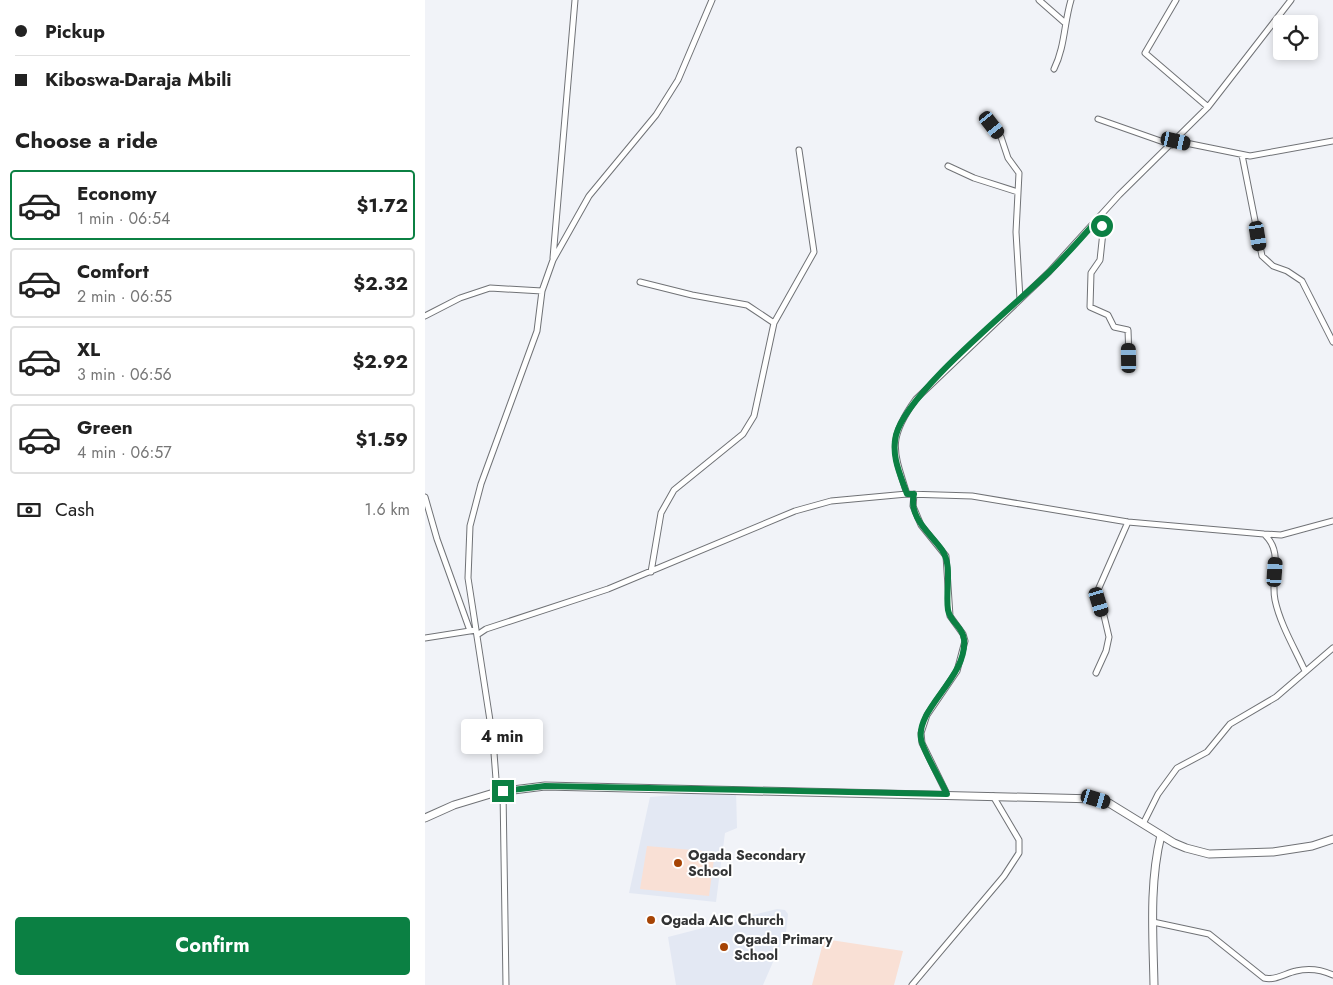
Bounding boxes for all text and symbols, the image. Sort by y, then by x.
map controls [1273,15,1318,60]
button: locate [1273,15,1318,60]
text: Pickup [45,18,105,45]
text: Kiboswa-Daraja Mbili [45,66,232,93]
car [976,109,1007,141]
text: Choose a ride [15,124,158,156]
car [1159,130,1192,152]
text: Economy [77,180,157,207]
icon: car [17,183,62,228]
text: $1.72 [356,192,408,219]
text: 1 min · 06:54 [77,207,170,230]
route start [1091,215,1113,237]
car [1248,220,1267,252]
text: Comfort [77,258,149,285]
icon: car [17,261,62,306]
text: $2.32 [353,270,408,297]
text: 2 min · 06:55 [77,285,172,308]
text: XL [77,336,100,363]
icon: car [17,339,62,384]
car [1121,343,1136,373]
text: $2.92 [352,348,408,375]
text: 3 min · 06:56 [77,363,172,386]
text: Green [77,414,133,441]
icon: car [17,417,62,462]
text: $1.59 [355,426,408,453]
text: 4 min · 06:57 [77,441,172,464]
icon: cash [15,496,43,524]
text: Cash [55,496,95,523]
text: 1.6 km [364,498,410,521]
car [1266,557,1283,587]
car [1087,585,1110,619]
callout: 4 min [462,718,544,754]
text: 4 min [481,725,523,748]
route end [492,780,514,802]
car [1079,787,1112,811]
place label: Ogada Secondary School [688,845,806,881]
marker: Ogada Secondary School [672,857,684,869]
place label: Ogada AIC Church [661,910,784,930]
marker: Ogada AIC Church [645,914,657,926]
button: Confirm [15,917,410,975]
place label: Ogada Primary School [734,929,833,965]
marker: Ogada Primary School [718,941,730,953]

